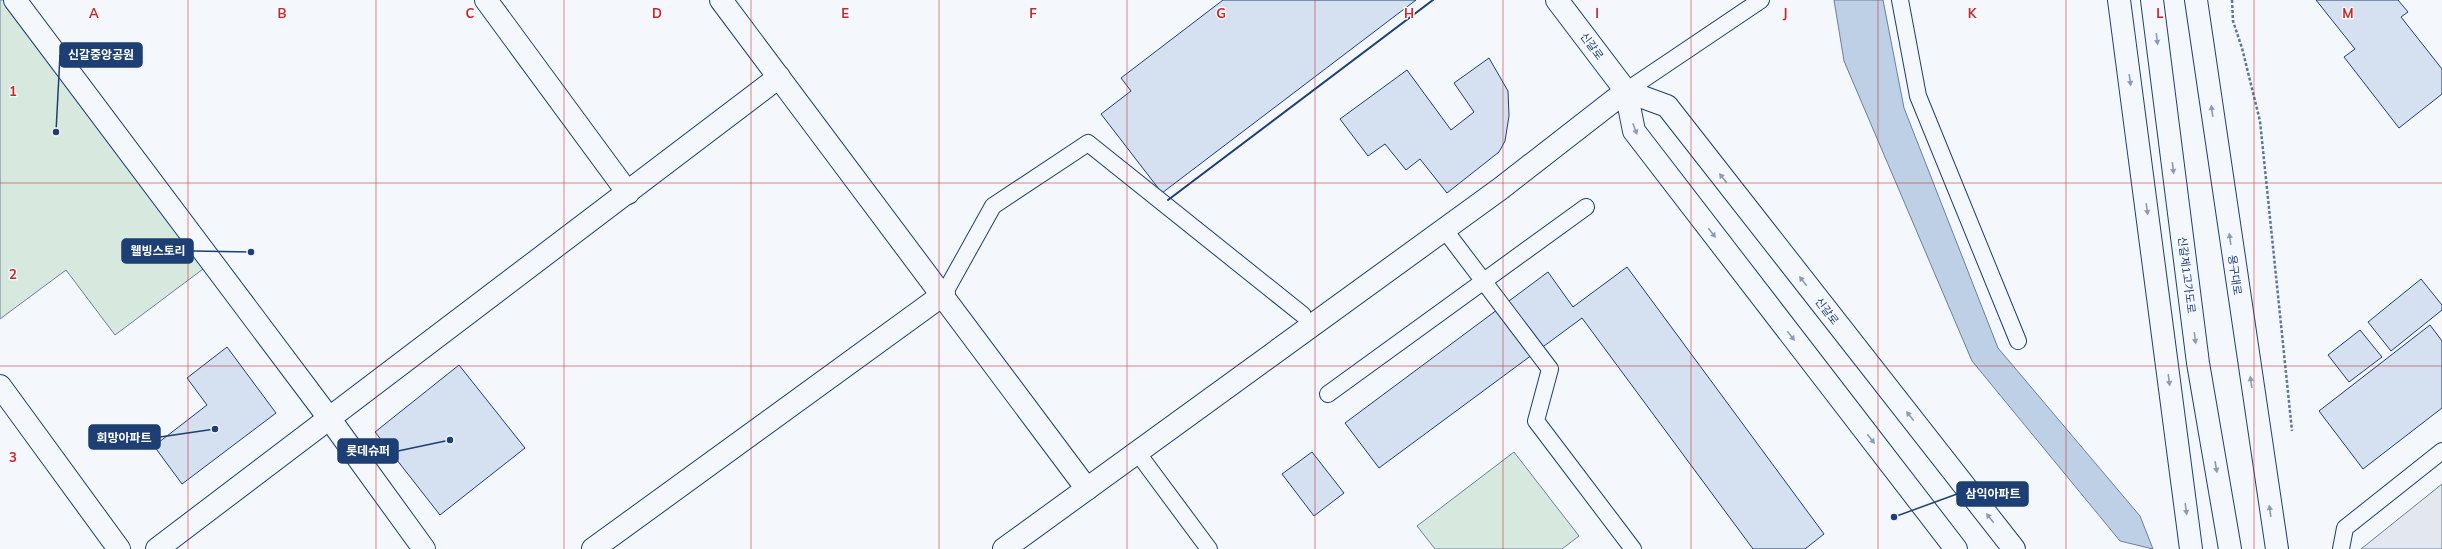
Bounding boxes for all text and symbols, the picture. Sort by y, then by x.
text: A [89,5,99,21]
text: B [278,5,287,21]
text: C [466,5,475,21]
text: D [652,5,662,21]
text: E [841,5,849,21]
text: F [1029,5,1037,21]
text: G [1216,5,1226,21]
text: H [1404,5,1414,21]
text: I [1595,5,1599,21]
text: J [1783,5,1787,21]
text: K [1968,5,1978,21]
text: L [2156,5,2164,21]
text: M [2342,5,2354,21]
street label: 신갈로 [1577,30,1607,62]
one-way arrow [2154,33,2160,45]
callout: 신갈중앙공원 [60,43,142,67]
text: 신갈중앙공원 [68,47,134,62]
one-way arrow [2127,74,2133,86]
text: 1 [9,83,17,99]
one-way arrow [2209,105,2215,117]
one-way arrow [1631,123,1638,135]
one-way arrow [2170,162,2176,174]
one-way arrow [1719,173,1728,184]
one-way arrow [2144,203,2150,215]
one-way arrow [1708,227,1716,238]
one-way arrow [2227,233,2233,246]
street label: 신갈제1고가도로 [2175,236,2199,314]
callout: 웰빙스토리 [122,239,193,263]
text: 웰빙스토리 [130,243,186,258]
street label: 용구대로 [2225,254,2245,296]
text: 2 [9,266,17,282]
one-way arrow [1799,275,1808,286]
street label: 신갈로 [1812,295,1842,327]
one-way arrow [1787,330,1796,341]
one-way arrow [2192,332,2198,344]
one-way arrow [2166,374,2172,386]
one-way arrow [2248,376,2254,388]
one-way arrow [1905,410,1914,421]
callout: 희망아파트 [89,425,160,449]
text: 희망아파트 [96,430,152,445]
one-way arrow [1867,433,1875,444]
callout: 롯데슈퍼 [338,439,398,463]
text: 롯데슈퍼 [346,443,390,458]
text: 3 [9,449,17,465]
one-way arrow [2213,460,2219,473]
callout: 삼익아파트 [1957,482,2028,506]
text: 삼익아파트 [1965,486,2021,501]
one-way arrow [2183,503,2189,515]
one-way arrow [2267,505,2273,517]
one-way arrow [1985,513,1994,524]

